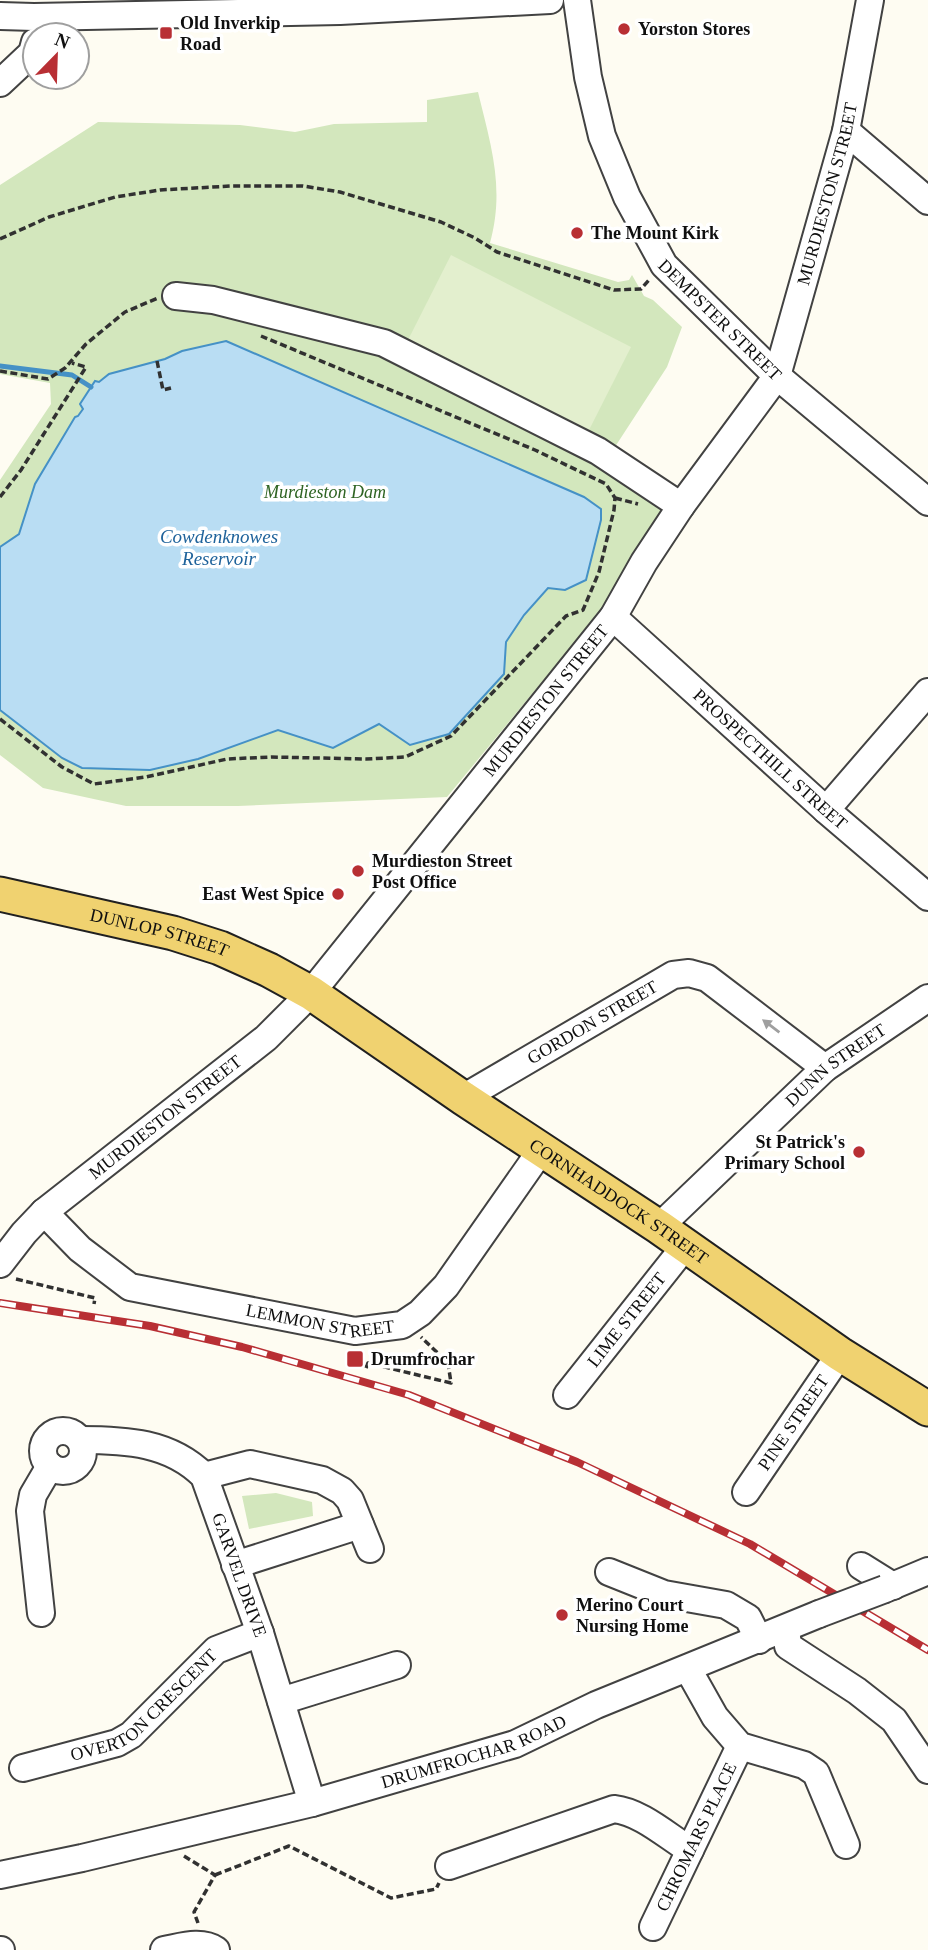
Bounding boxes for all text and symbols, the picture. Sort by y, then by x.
place label: Old Inverkip Road [180,13,281,54]
place label: Yorston Stores [638,19,750,39]
north arrow [21,21,91,91]
marker: Yorston Stores [616,21,632,37]
marker: Old Inverkip Road [158,25,174,41]
text: N [52,28,73,53]
street label: MURDIESTON STREET [793,101,861,287]
place label: The Mount Kirk [591,223,719,243]
marker: The Mount Kirk [569,225,585,241]
street label: DEMPSTER STREET [654,255,786,385]
park label: Murdieston Dam [263,482,386,502]
water label: Cowdenknowes Reservoir [160,526,278,569]
street label: MURDIESTON STREET [479,621,613,780]
street label: PROSPECTHILL STREET [689,685,851,834]
place label: Murdieston Street Post Office [372,851,512,892]
marker: Murdieston Street Post Office [350,863,366,879]
place label: East West Spice [202,884,324,904]
marker: East West Spice [330,886,346,902]
street label: DUNLOP STREET [88,905,232,961]
street label: GORDON STREET [524,976,661,1068]
one-way arrow [762,1019,780,1034]
street label: DUNN STREET [781,1020,890,1111]
street label: MURDIESTON STREET [85,1051,245,1183]
place label: St Patrick's Primary School [725,1132,845,1173]
street label: CORNHADDOCK STREET [526,1135,712,1268]
marker: St Patrick's Primary School [851,1144,867,1160]
street label: LIME STREET [583,1269,670,1371]
street label: LEMMON STREET [244,1300,396,1342]
marker: Drumfrochar [345,1349,365,1369]
place label: Drumfrochar [371,1349,475,1369]
street label: PINE STREET [754,1371,833,1474]
street label: GARVEL DRIVE [208,1510,271,1640]
place label: Merino Court Nursing Home [576,1595,689,1636]
marker: Merino Court Nursing Home [554,1607,570,1623]
street label: OVERTON CRESCENT [68,1645,221,1765]
street label: DRUMFROCHAR ROAD [379,1711,570,1792]
street label: CHROMARS PLACE [652,1759,741,1914]

